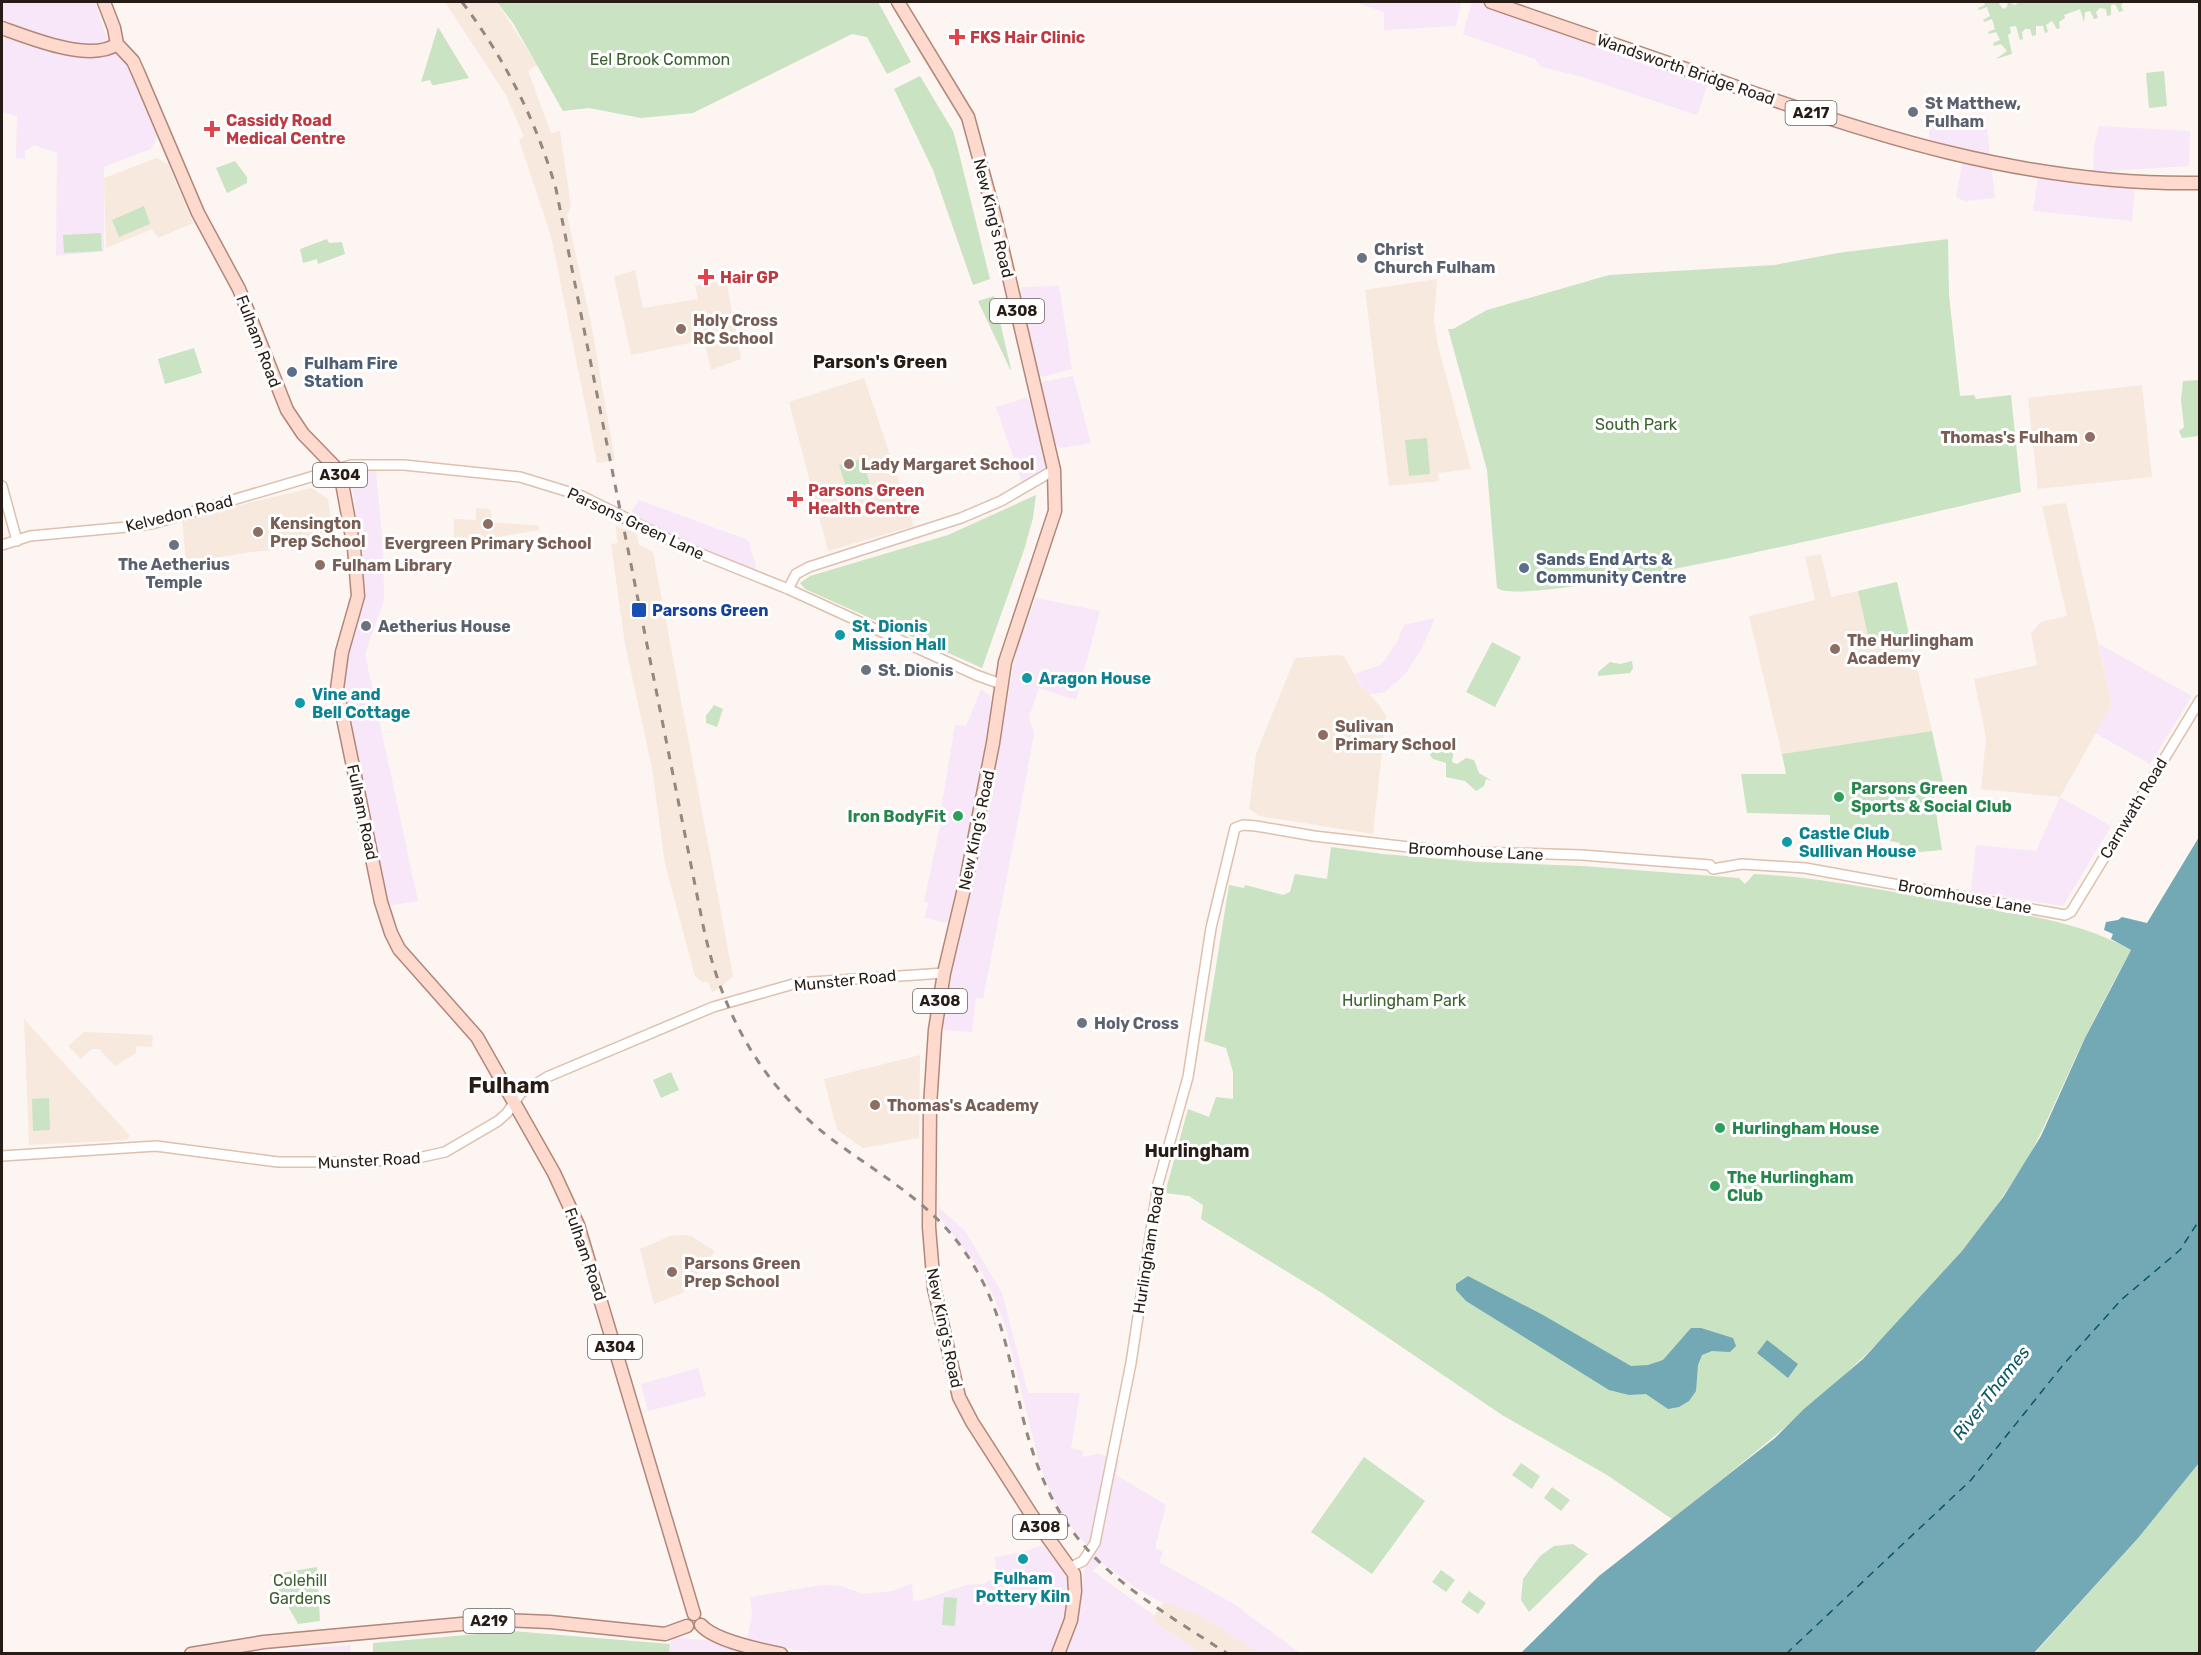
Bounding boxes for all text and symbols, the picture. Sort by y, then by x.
marker: FKS Hair Clinic [948,28,966,46]
place label: FKS Hair Clinic [970,28,1085,47]
street label: Wandsworth Bridge Road [1594,30,1777,109]
park label: Eel Brook Common [590,50,730,69]
place label: St Matthew, Fulham [1925,94,2021,131]
road number: A217 [1786,101,1836,125]
marker: St Matthew, Fulham [1906,105,1920,119]
place label: Cassidy Road Medical Centre [226,111,345,148]
marker: Cassidy Road Medical Centre [203,120,221,138]
street label: New King's Road [970,157,1017,280]
place label: Christ Church Fulham [1374,240,1495,277]
marker: Christ Church Fulham [1355,251,1369,265]
marker: Hair GP [697,268,715,286]
place label: Hair GP [720,268,779,287]
street label: Fulham Road [232,292,285,390]
road number: A308 [990,299,1044,323]
place label: Holy Cross RC School [693,311,778,348]
marker: Holy Cross RC School [674,322,688,336]
district label: Parson's Green [813,351,947,373]
place label: Fulham Fire Station [304,354,398,391]
marker: Fulham Fire Station [285,365,299,379]
park label: South Park [1595,415,1678,434]
place label: Thomas's Fulham [1940,428,2078,447]
marker: Thomas's Fulham [2083,430,2097,444]
place label: Lady Margaret School [861,455,1034,474]
marker: Lady Margaret School [842,457,856,471]
road number: A304 [313,463,367,487]
place label: Parsons Green Health Centre [808,481,925,518]
street label: Parsons Green Lane [564,483,707,564]
marker: Parsons Green Health Centre [786,490,804,508]
street label: Kelvedon Road [124,491,235,536]
place label: Kensington Prep School [270,514,366,551]
marker: Evergreen Primary School [481,517,495,531]
marker: Kensington Prep School [251,525,265,539]
place label: Evergreen Primary School [384,534,592,553]
marker: The Aetherius Temple [167,538,181,552]
place label: Sands End Arts & Community Centre [1536,550,1687,587]
place label: The Aetherius Temple [118,555,230,592]
place label: Fulham Library [332,556,453,575]
marker: Fulham Library [313,558,327,572]
marker: Sands End Arts & Community Centre [1517,561,1531,575]
marker: Parsons Green [630,601,648,619]
place label: Parsons Green [652,601,769,620]
place label: Aetherius House [378,617,511,636]
place label: St. Dionis Mission Hall [852,617,946,654]
marker: Aetherius House [359,619,373,633]
marker: St. Dionis Mission Hall [833,628,847,642]
place label: The Hurlingham Academy [1847,631,1974,668]
marker: The Hurlingham Academy [1828,642,1842,656]
place label: St. Dionis [878,661,954,680]
marker: St. Dionis [859,663,873,677]
place label: Aragon House [1039,669,1151,688]
marker: Aragon House [1020,671,1034,685]
place label: Vine and Bell Cottage [312,685,410,722]
marker: Vine and Bell Cottage [293,696,307,710]
place label: Sulivan Primary School [1335,717,1456,754]
marker: Sulivan Primary School [1316,728,1330,742]
street label: Carnwath Road [2096,754,2171,862]
street label: Fulham Road [343,763,382,862]
street label: New King's Road [955,768,998,892]
place label: Parsons Green Sports & Social Club [1851,779,2012,816]
marker: Parsons Green Sports & Social Club [1832,790,1846,804]
place label: Iron BodyFit [848,807,947,826]
marker: Iron BodyFit [951,809,965,823]
place label: Castle Club Sullivan House [1799,824,1916,861]
marker: Castle Club Sullivan House [1780,835,1794,849]
street label: Broomhouse Lane [1408,838,1544,865]
street label: Broomhouse Lane [1897,875,2033,918]
street label: Munster Road [793,966,897,995]
road number: A308 [913,989,967,1013]
park label: Hurlingham Park [1342,991,1467,1010]
place label: Holy Cross [1094,1014,1179,1033]
marker: Holy Cross [1075,1016,1089,1030]
district label: Fulham [468,1072,550,1099]
place label: Thomas's Academy [887,1096,1039,1115]
marker: Thomas's Academy [868,1098,882,1112]
place label: Hurlingham House [1732,1119,1879,1138]
marker: Hurlingham House [1713,1121,1727,1135]
district label: Hurlingham [1144,1140,1250,1162]
street label: Munster Road [317,1148,421,1173]
place label: The Hurlingham Club [1727,1168,1854,1205]
marker: The Hurlingham Club [1708,1179,1722,1193]
street label: Hurlingham Road [1129,1185,1168,1315]
street label: Fulham Road [561,1205,610,1303]
place label: Parsons Green Prep School [684,1254,801,1291]
marker: Parsons Green Prep School [665,1265,679,1279]
street label: New King's Road [923,1266,966,1390]
road number: A304 [588,1335,642,1359]
water label: River Thames [1948,1342,2034,1444]
road number: A308 [1013,1515,1067,1539]
marker: Fulham Pottery Kiln [1016,1552,1030,1566]
place label: Fulham Pottery Kiln [976,1569,1070,1606]
park label: Colehill Gardens [269,1571,331,1608]
road number: A219 [464,1609,514,1633]

